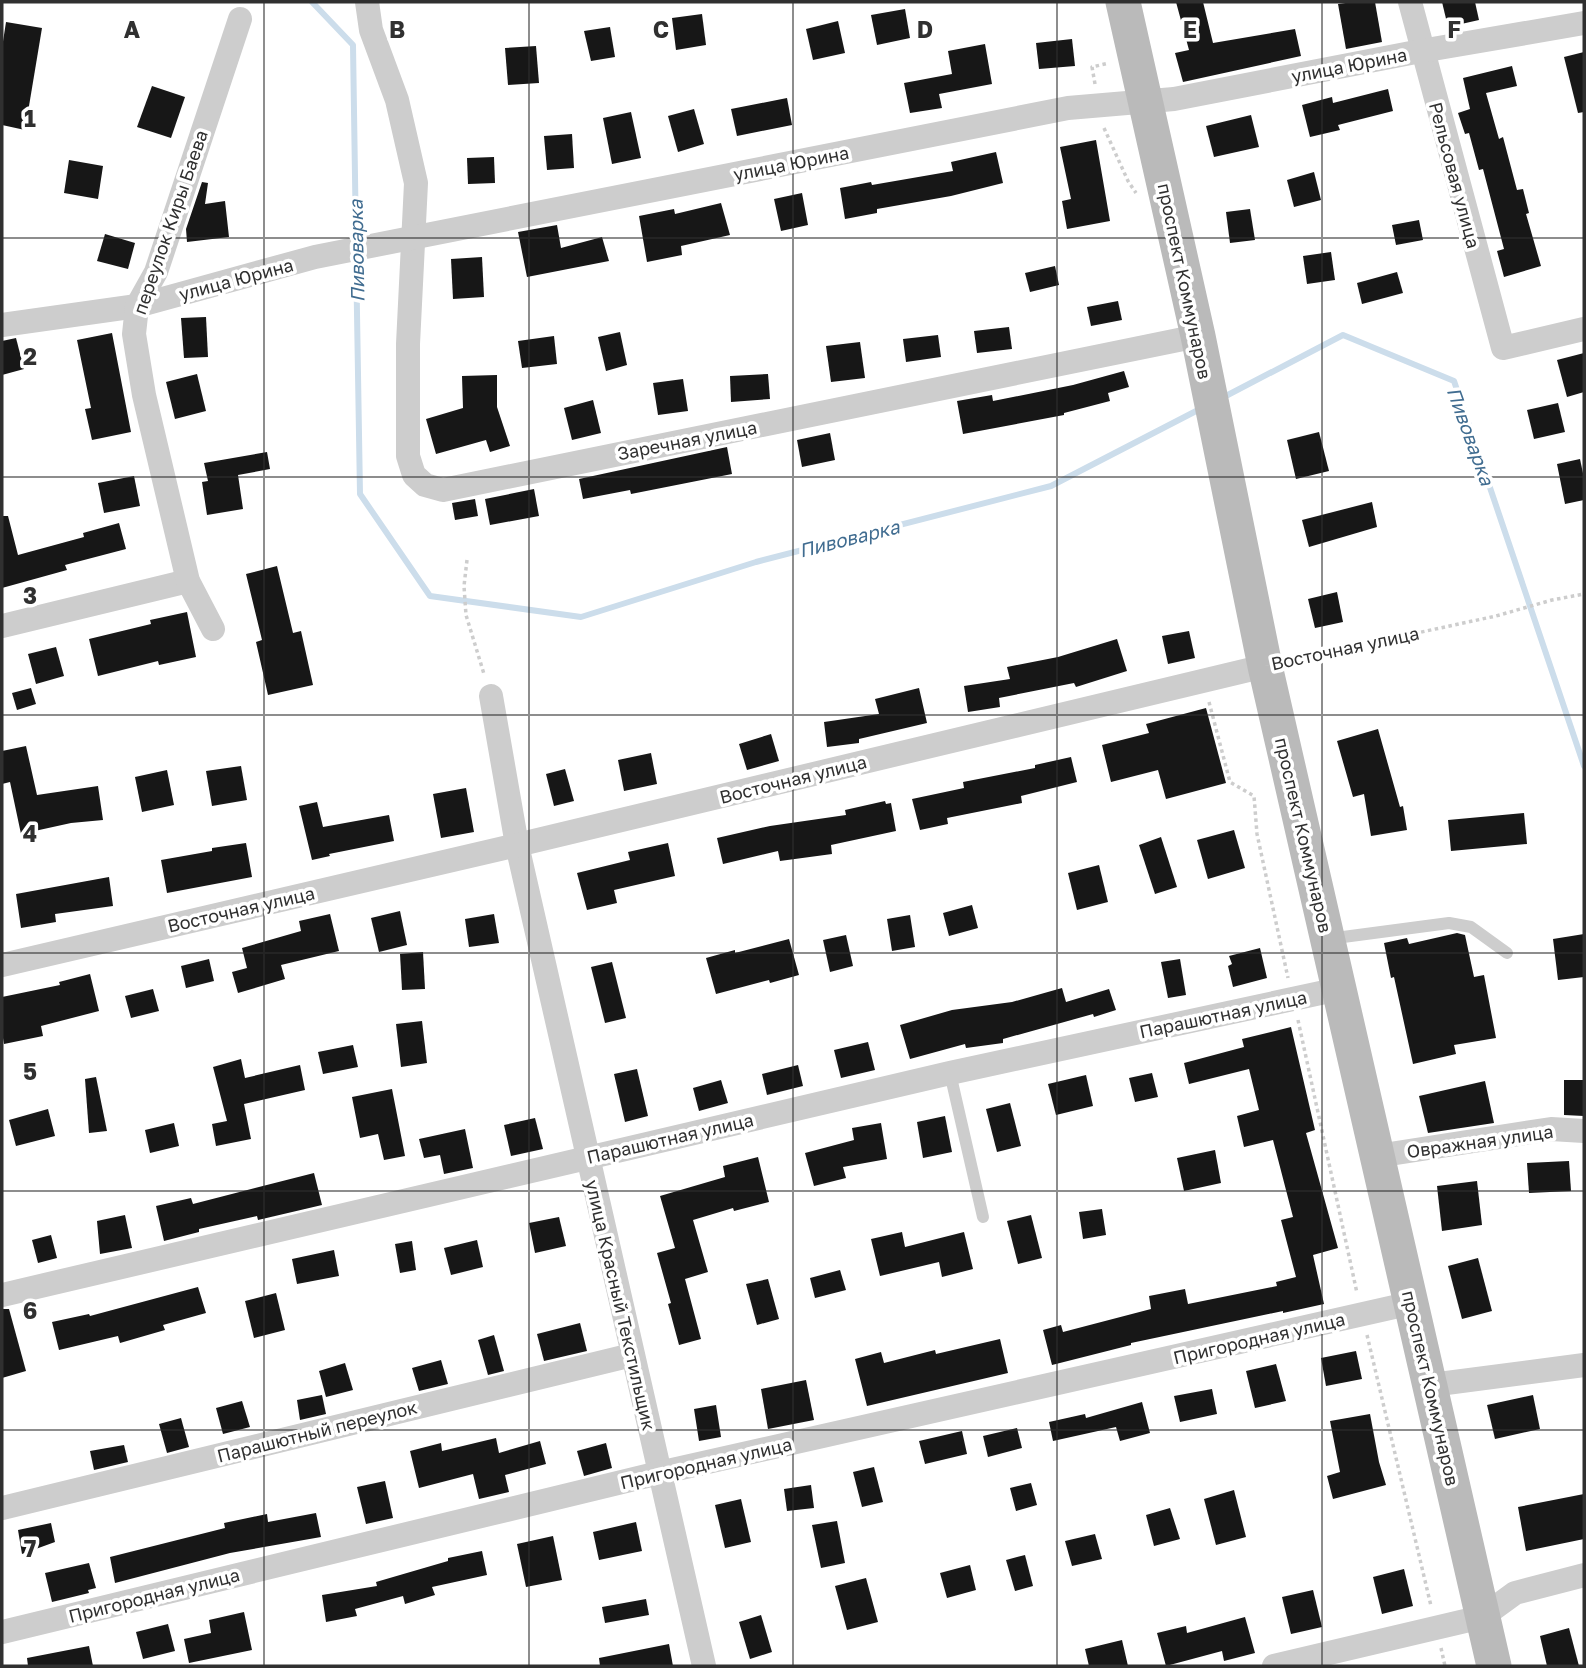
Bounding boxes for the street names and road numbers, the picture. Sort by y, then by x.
street label: улица Юрина [1289,43,1409,87]
street label: Рельсовая улица [1425,99,1485,251]
street label: переулок Киры Баева [128,127,212,317]
street label: улица Юрина [731,141,851,185]
street label: проспект Коммунаров [1153,181,1217,381]
street label: улица Юрина [176,253,296,305]
street label: Заречная улица [615,416,759,464]
street label: Восточная улица [1269,622,1421,674]
street label: проспект Коммунаров [1271,735,1337,935]
street label: Восточная улица [717,750,869,808]
street label: Восточная улица [165,881,317,937]
street label: Парашютная улица [1137,985,1309,1043]
street label: Парашютная улица [584,1108,756,1168]
street label: Овражная улица [1405,1120,1555,1162]
street label: улица Красный Текстильщик [581,1178,661,1432]
street label: проспект Коммунаров [1398,1288,1464,1488]
street label: Пригородная улица [1171,1308,1347,1368]
street label: Парашютный переулок [215,1395,419,1467]
street label: Пригородная улица [618,1433,794,1493]
street label: Пригородная улица [66,1563,242,1627]

